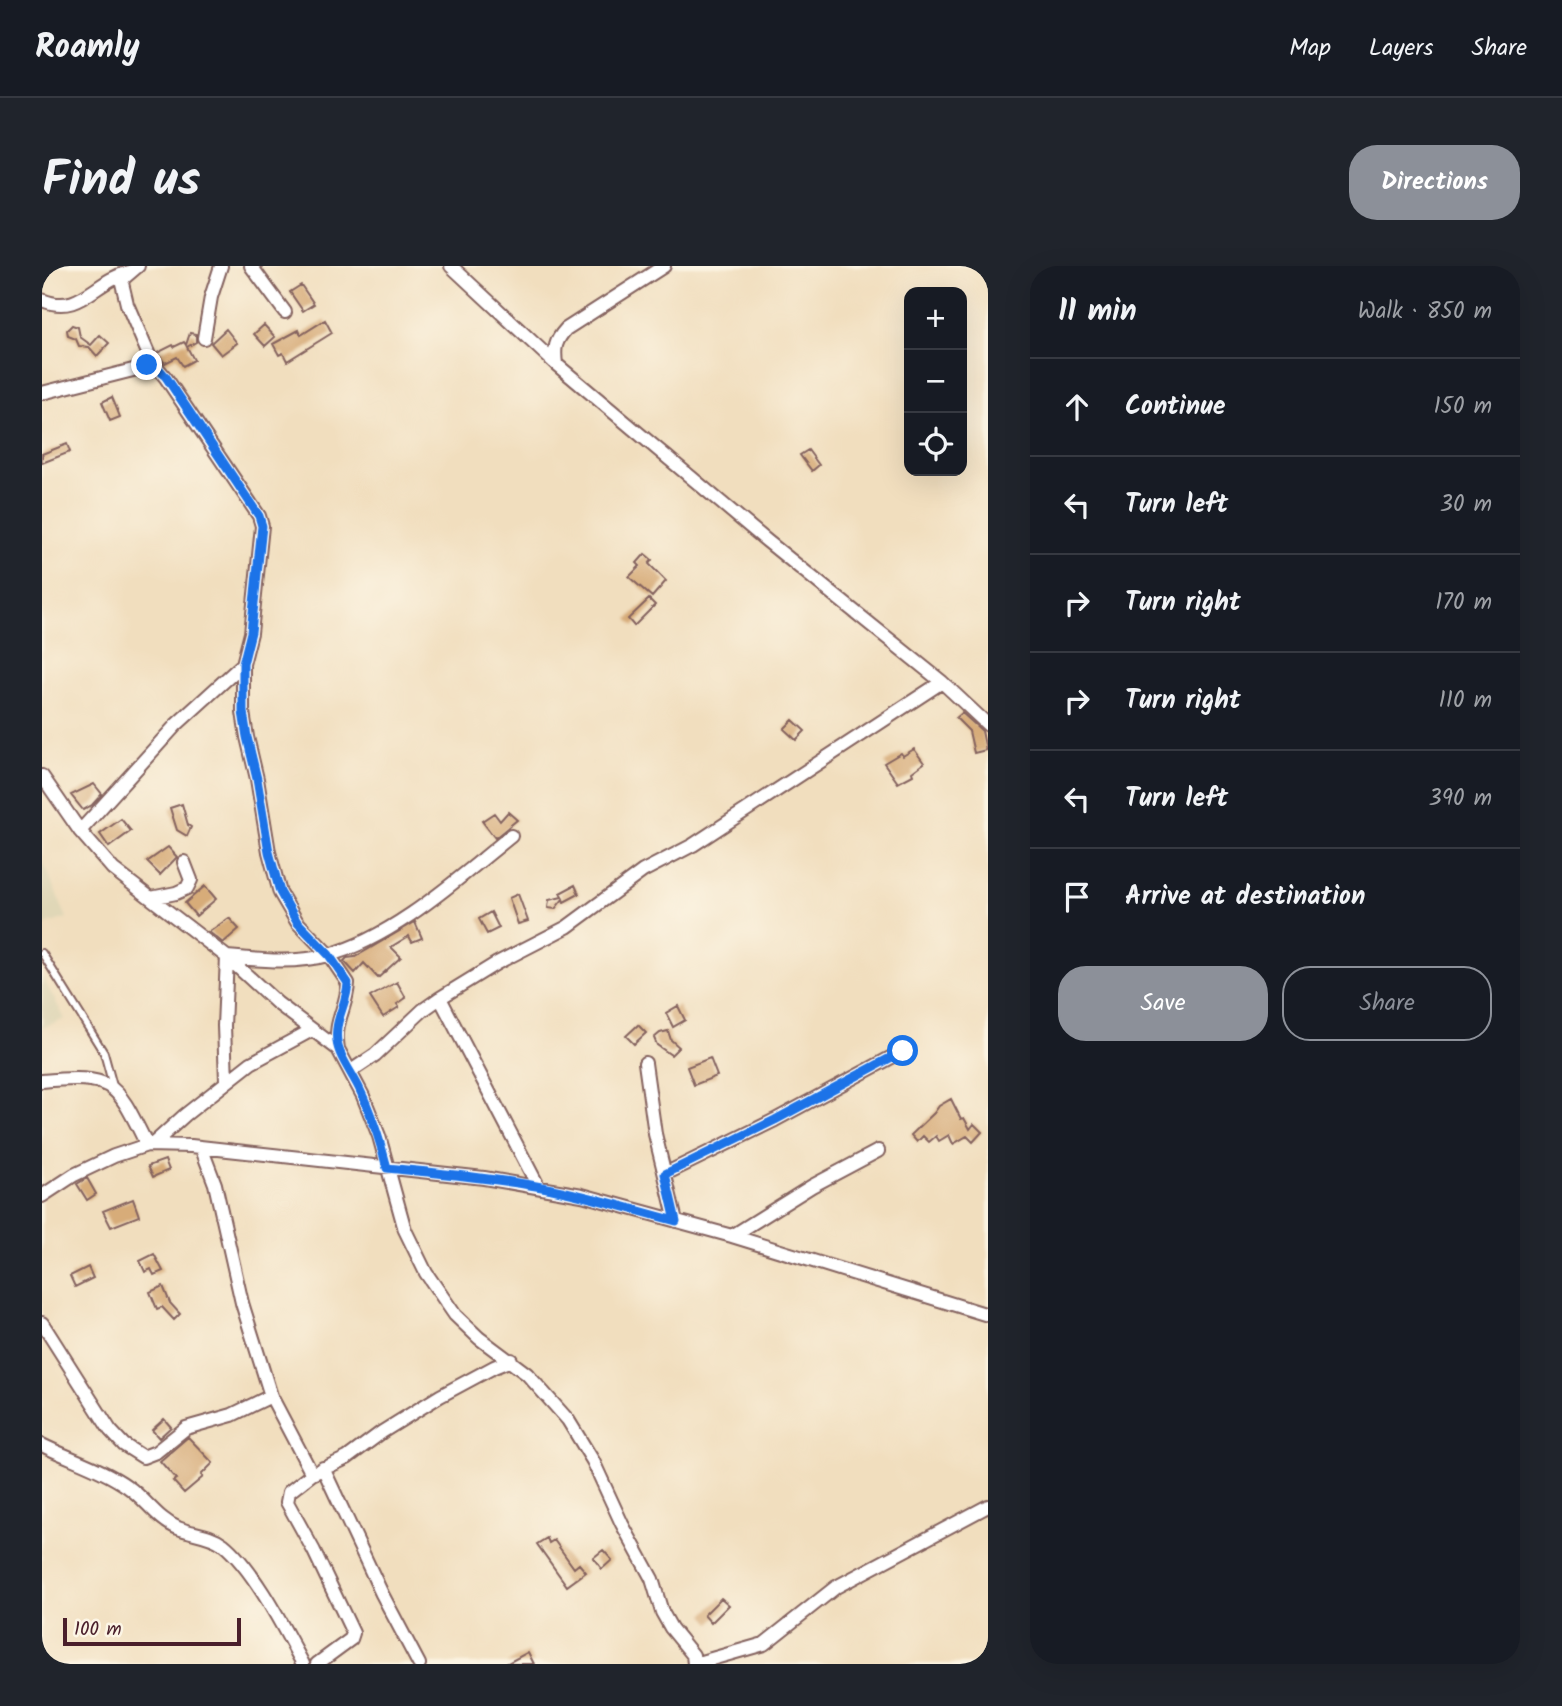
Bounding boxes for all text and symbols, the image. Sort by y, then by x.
text: Roamly [35,22,140,75]
text: Map [1289,29,1331,68]
text: Layers [1369,29,1433,68]
text: Share [1471,29,1527,68]
text: Find us [42,143,200,221]
button: Directions [1349,145,1520,220]
map controls [904,287,967,476]
button: + [904,287,967,350]
text: 11 min [1058,288,1137,336]
text: Walk · 850 m [1358,294,1492,330]
route end [131,349,162,380]
button: − [904,350,967,413]
text: Continue [1125,386,1226,428]
icon: ahead [1058,388,1096,426]
text: 150 m [1433,389,1492,425]
button: locate [904,413,967,476]
text: Turn left [1125,484,1228,526]
icon: left [1058,486,1096,524]
text: 30 m [1440,487,1492,523]
text: Turn right [1125,582,1241,624]
icon: right [1058,584,1096,622]
text: 170 m [1435,585,1492,621]
text: Turn right [1125,680,1241,722]
icon: right [1058,682,1096,720]
text: 110 m [1439,683,1492,719]
text: Turn left [1125,778,1228,820]
icon: left [1058,780,1096,818]
text: 390 m [1429,781,1492,817]
text: Arrive at destination [1125,876,1365,918]
icon: arrive [1058,878,1096,916]
button: Save [1058,966,1268,1041]
button: Share [1282,966,1492,1041]
route start [887,1035,918,1066]
scale bar [63,1615,242,1647]
text: 100 m [74,1615,122,1645]

